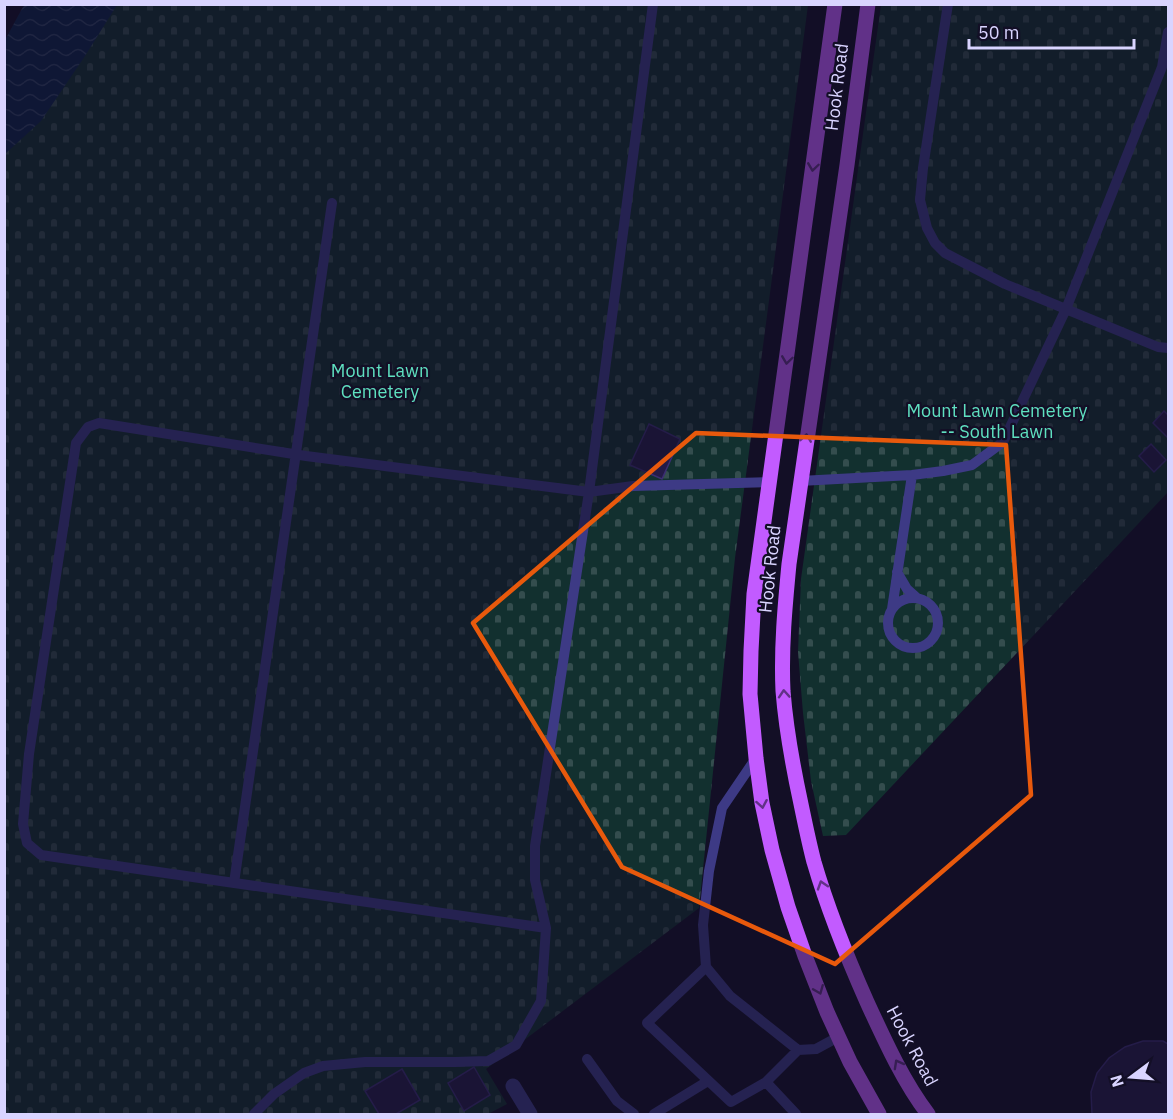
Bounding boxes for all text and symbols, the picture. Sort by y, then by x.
scale bar [969,12,1134,50]
text: 50 m [978,21,1020,44]
street label: Hook Road [820,42,853,132]
one-way arrow [807,162,819,171]
one-way arrow [781,355,793,364]
park label: Mount Lawn Cemetery [331,359,429,403]
park label: Mount Lawn Cemetery -- South Lawn [906,399,1088,443]
one-way arrow [800,433,812,442]
street label: Hook Road [753,524,786,614]
one-way arrow [778,690,791,699]
one-way arrow [756,799,768,808]
one-way arrow [817,880,830,891]
one-way arrow [811,984,824,995]
street label: Hook Road [882,1002,943,1090]
north arrow [1101,1047,1161,1107]
one-way arrow [894,1060,905,1071]
text: N [1105,1073,1128,1089]

